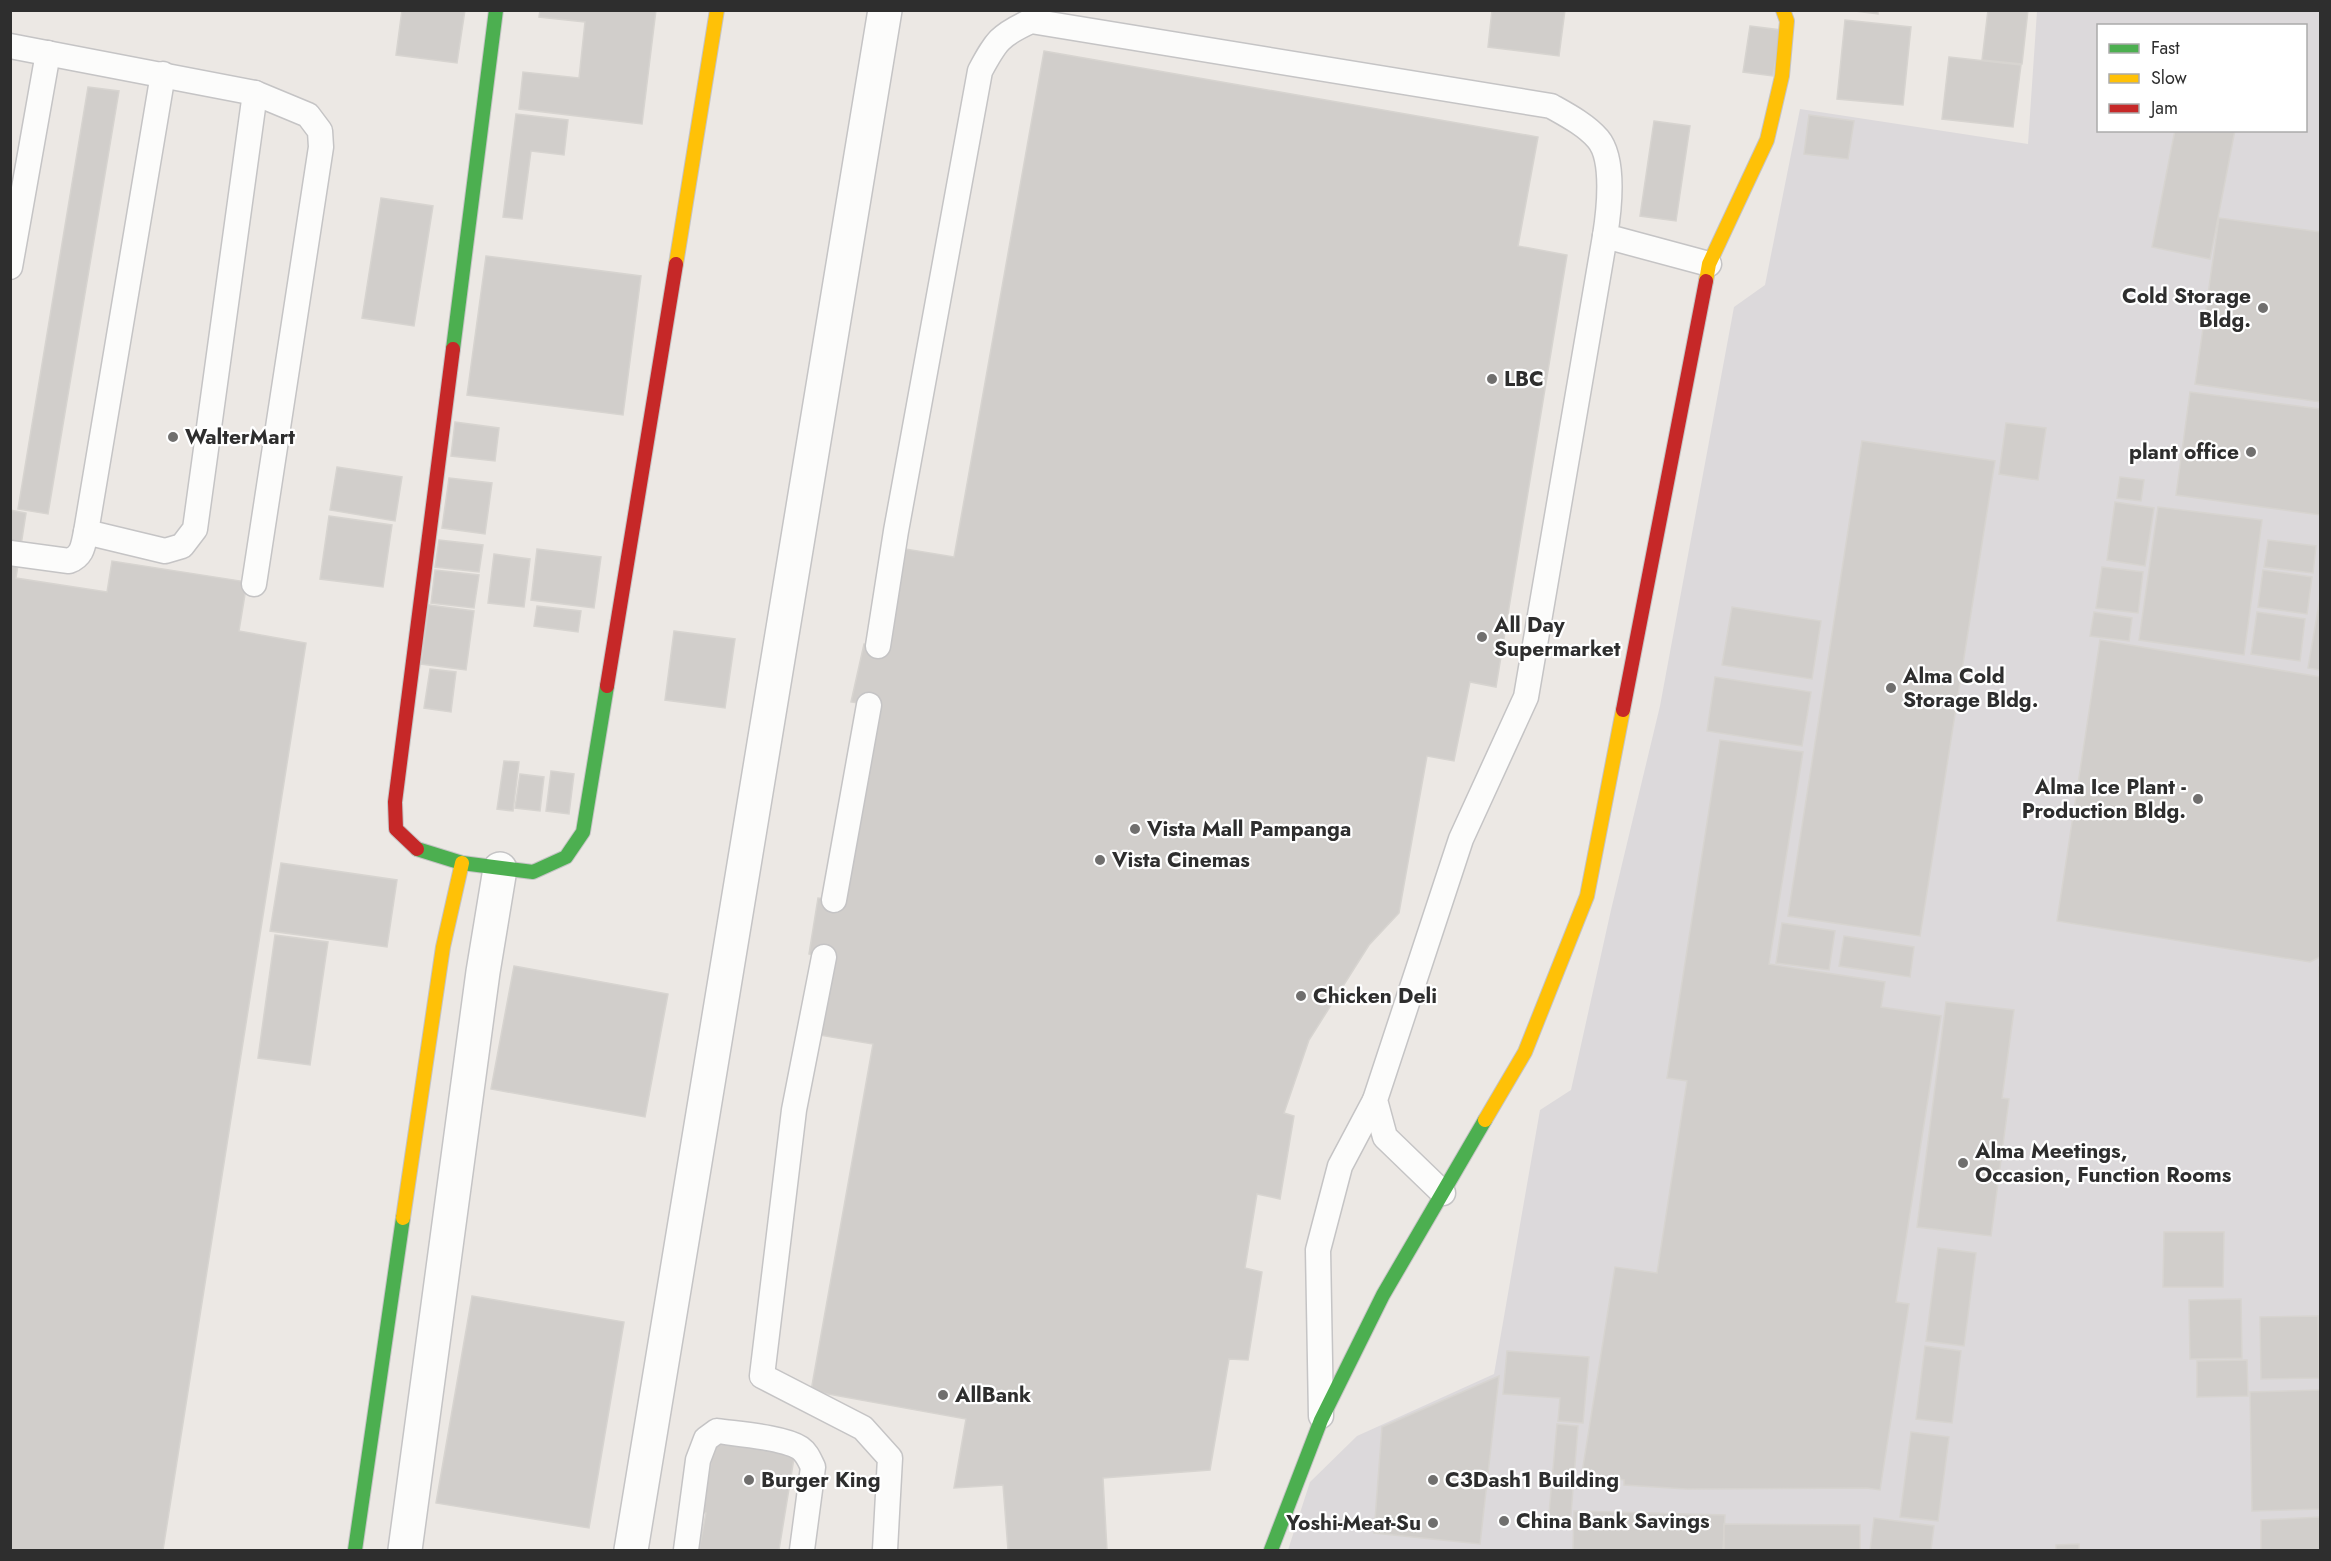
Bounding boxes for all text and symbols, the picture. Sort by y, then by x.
legend [2097,24,2307,132]
text: Fast [2151,35,2180,61]
text: Slow [2151,65,2188,91]
text: Jam [2149,95,2178,121]
place label: Cold Storage Bldg. [2122,281,2251,335]
marker: Cold Storage Bldg. [2256,301,2270,315]
place label: LBC [1504,364,1544,394]
marker: LBC [1485,372,1499,386]
place label: WalterMart [185,422,295,452]
marker: WalterMart [166,430,180,444]
place label: plant office [2129,437,2239,467]
marker: plant office [2244,445,2258,459]
place label: All Day Supermarket [1493,610,1621,664]
marker: All Day Supermarket [1475,630,1489,644]
place label: Alma Cold Storage Bldg. [1902,661,2038,715]
marker: Alma Cold Storage Bldg. [1884,681,1898,695]
place label: Alma Ice Plant - Production Bldg. [2022,772,2186,826]
marker: Alma Ice Plant - Production Bldg. [2191,792,2205,806]
place label: Vista Mall Pampanga [1146,814,1351,844]
marker: Vista Mall Pampanga [1128,822,1142,836]
place label: Vista Cinemas [1111,845,1250,875]
marker: Vista Cinemas [1093,853,1107,867]
place label: Chicken Deli [1313,981,1437,1011]
marker: Chicken Deli [1294,989,1308,1003]
place label: Alma Meetings, Occasion, Function Rooms [1974,1136,2232,1190]
marker: Alma Meetings, Occasion, Function Rooms [1956,1156,1970,1170]
place label: AllBank [954,1380,1031,1410]
marker: AllBank [936,1388,950,1402]
place label: Burger King [761,1465,880,1495]
place label: C3Dash1 Building [1445,1465,1619,1495]
marker: Burger King [742,1473,756,1487]
marker: C3Dash1 Building [1426,1473,1440,1487]
place label: China Bank Savings [1516,1506,1710,1536]
place label: Yoshi-Meat-Su [1285,1508,1421,1538]
marker: China Bank Savings [1497,1514,1511,1528]
marker: Yoshi-Meat-Su [1426,1516,1440,1530]

